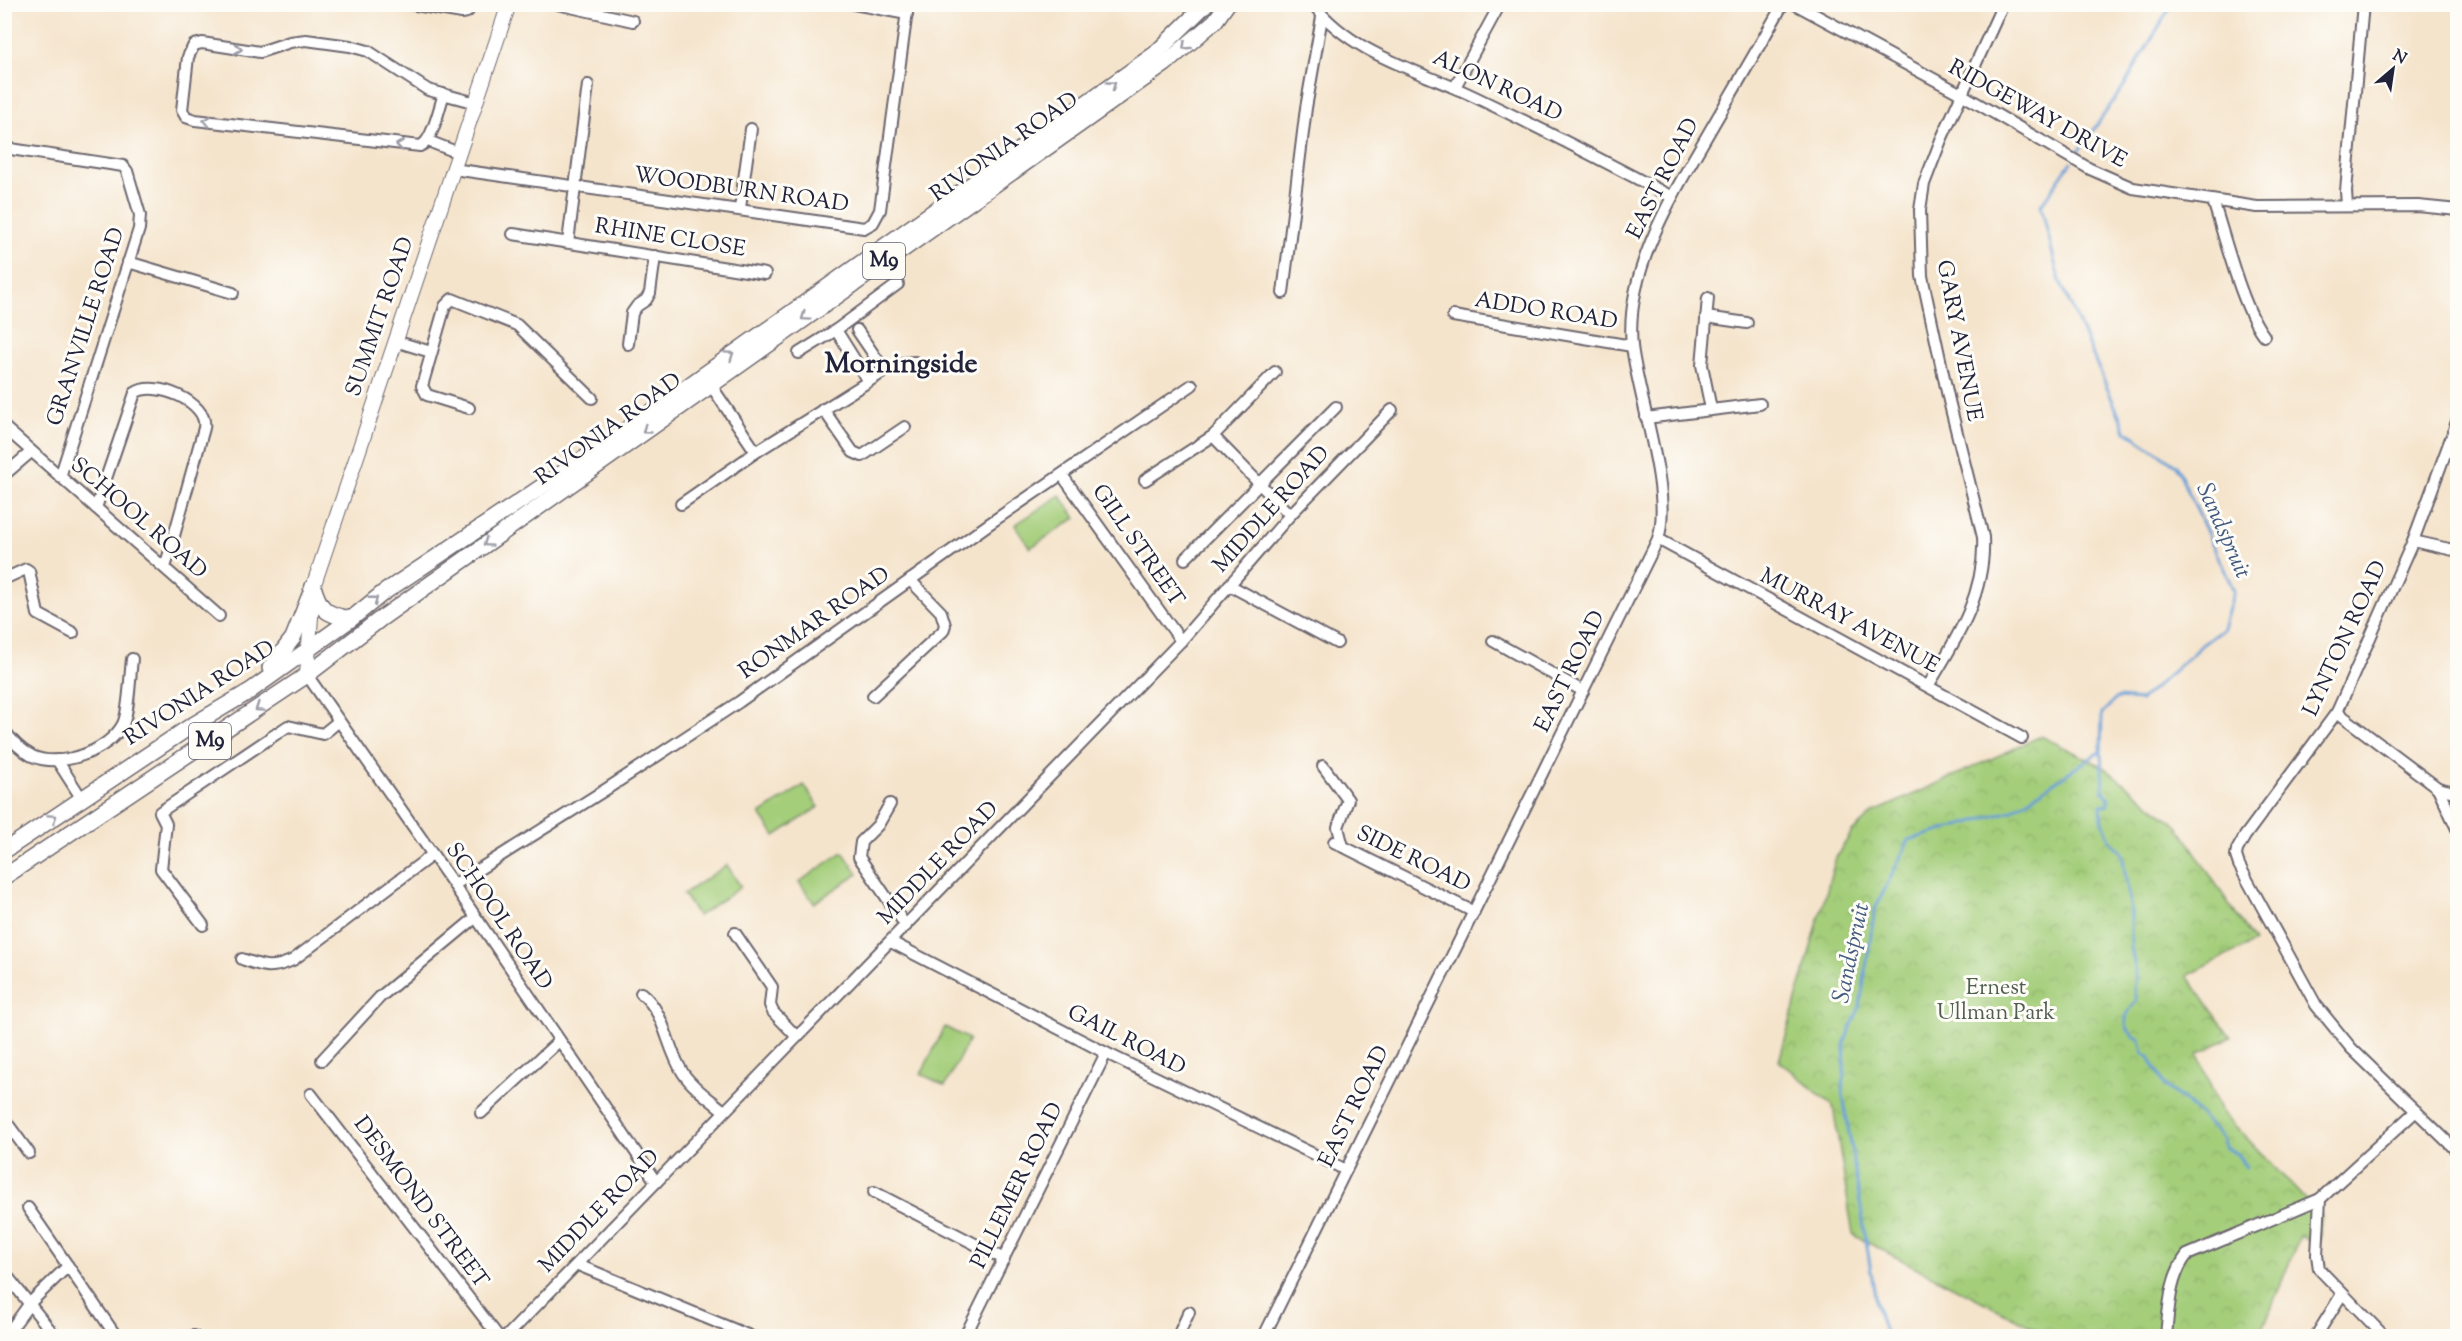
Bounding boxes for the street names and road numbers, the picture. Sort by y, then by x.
street label: ALON ROAD [1427,43,1567,131]
street label: RIDGEWAY DRIVE [1942,53,2132,177]
street label: RIVONIA ROAD [925,85,1085,211]
street label: EAST ROAD [1620,113,1708,245]
street label: WOODBURN ROAD [631,160,851,222]
street label: RHINE CLOSE [592,211,748,267]
street label: GRANVILLE ROAD [40,224,134,430]
street label: SUMMIT ROAD [339,233,423,401]
road number: M9 [863,243,905,279]
street label: GARY AVENUE [1927,258,1989,424]
street label: ADDO ROAD [1472,285,1620,339]
street label: RIVONIA ROAD [529,366,689,494]
street label: MIDDLE ROAD [1206,439,1338,581]
street label: SCHOOL ROAD [63,451,213,587]
street label: GILL STREET [1083,478,1191,614]
street label: LYNTON ROAD [2296,556,2396,722]
street label: RONMAR ROAD [733,560,897,688]
street label: MURRAY AVENUE [1753,561,1945,683]
street label: EAST ROAD [1528,606,1614,738]
street label: RIVONIA ROAD [118,633,282,755]
road number: M9 [189,723,231,759]
street label: MIDDLE ROAD [871,795,1007,933]
street label: SIDE ROAD [1350,818,1476,902]
street label: SCHOOL ROAD [437,837,559,997]
street label: GAIL ROAD [1061,997,1191,1085]
street label: EAST ROAD [1312,1041,1398,1173]
street label: PILLEMER ROAD [964,1097,1072,1275]
street label: DESMOND STREET [345,1110,496,1296]
street label: MIDDLE ROAD [532,1143,668,1281]

